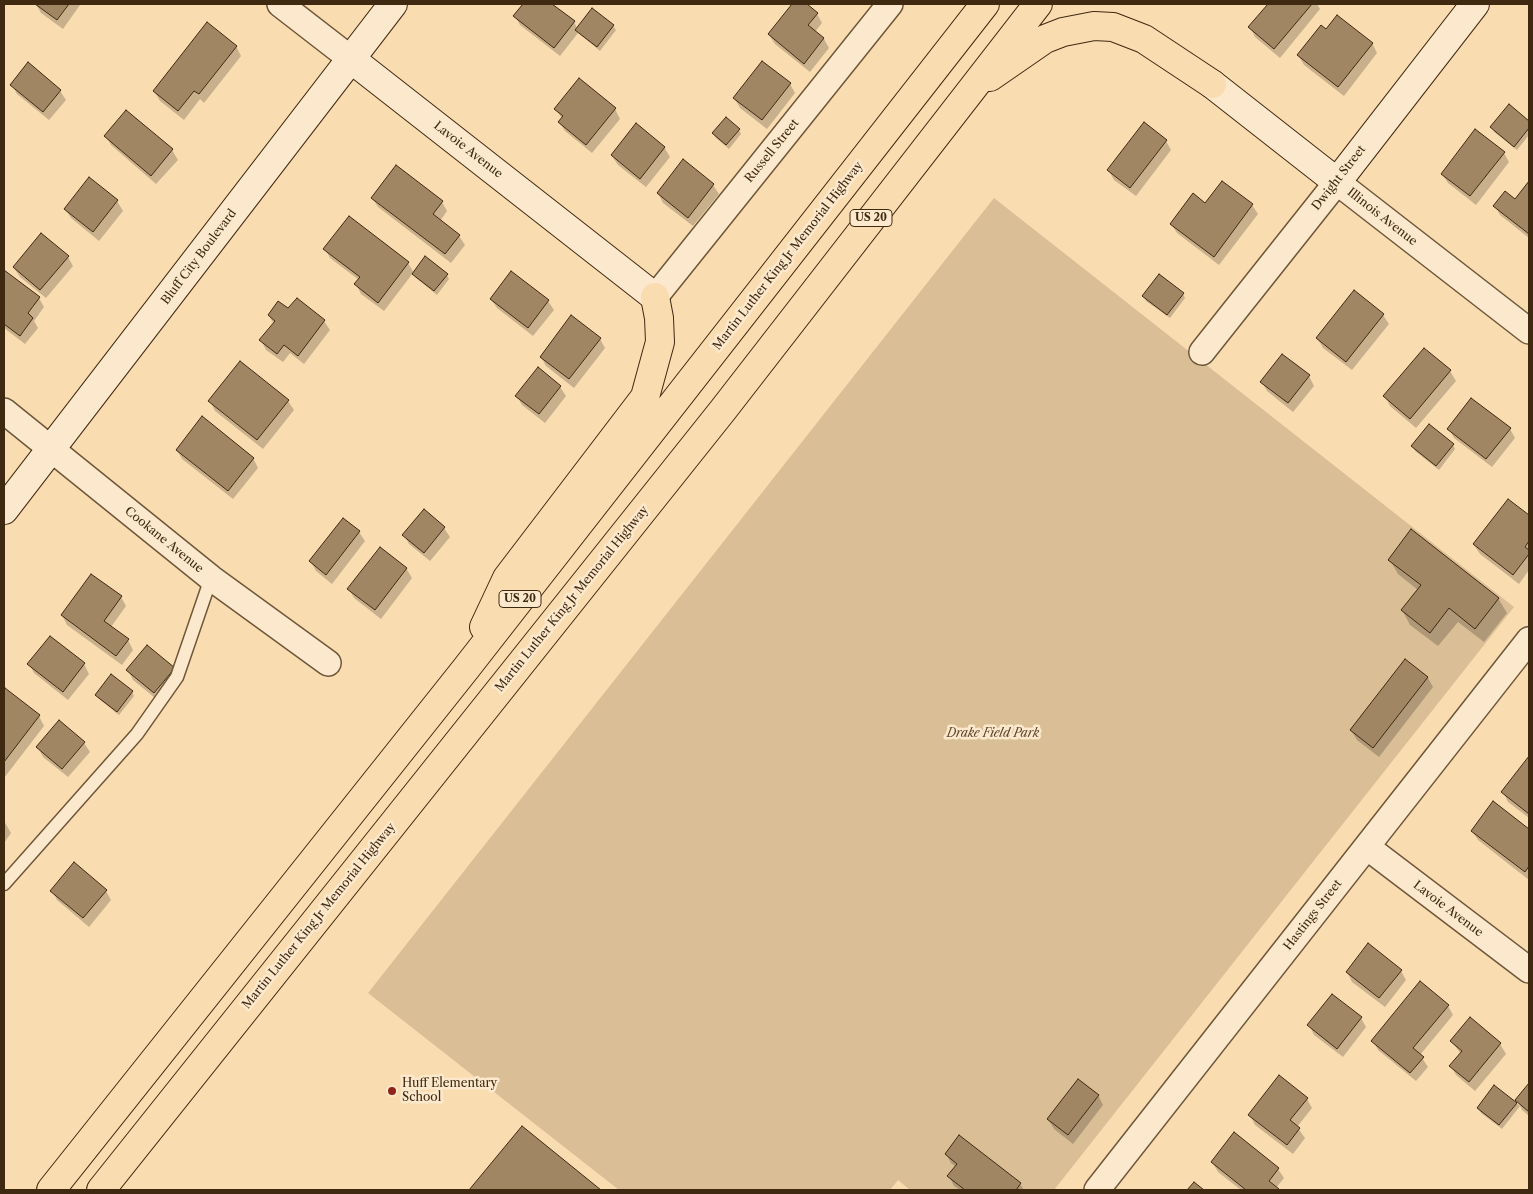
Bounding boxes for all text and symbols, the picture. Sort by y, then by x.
street label: Russell Street [742,116,802,186]
street label: Lavoie Avenue [431,119,505,181]
street label: Dwight Street [1309,143,1369,213]
street label: Martin Luther King Jr Memorial Highway [710,159,866,353]
street label: Illinois Avenue [1344,185,1420,249]
street label: Bluff City Boulevard [158,207,240,307]
road number: US 20 [850,210,892,227]
street label: Martin Luther King Jr Memorial Highway [492,503,652,695]
street label: Cookane Avenue [122,504,206,576]
road number: US 20 [499,590,541,608]
park label: Drake Field Park [947,727,1039,741]
street label: Martin Luther King Jr Memorial Highway [239,820,399,1012]
street label: Hastings Street [1281,877,1345,953]
street label: Lavoie Avenue [1410,878,1486,940]
place label: Huff Elementary School [402,1077,497,1105]
marker: Huff Elementary School [386,1085,398,1097]

